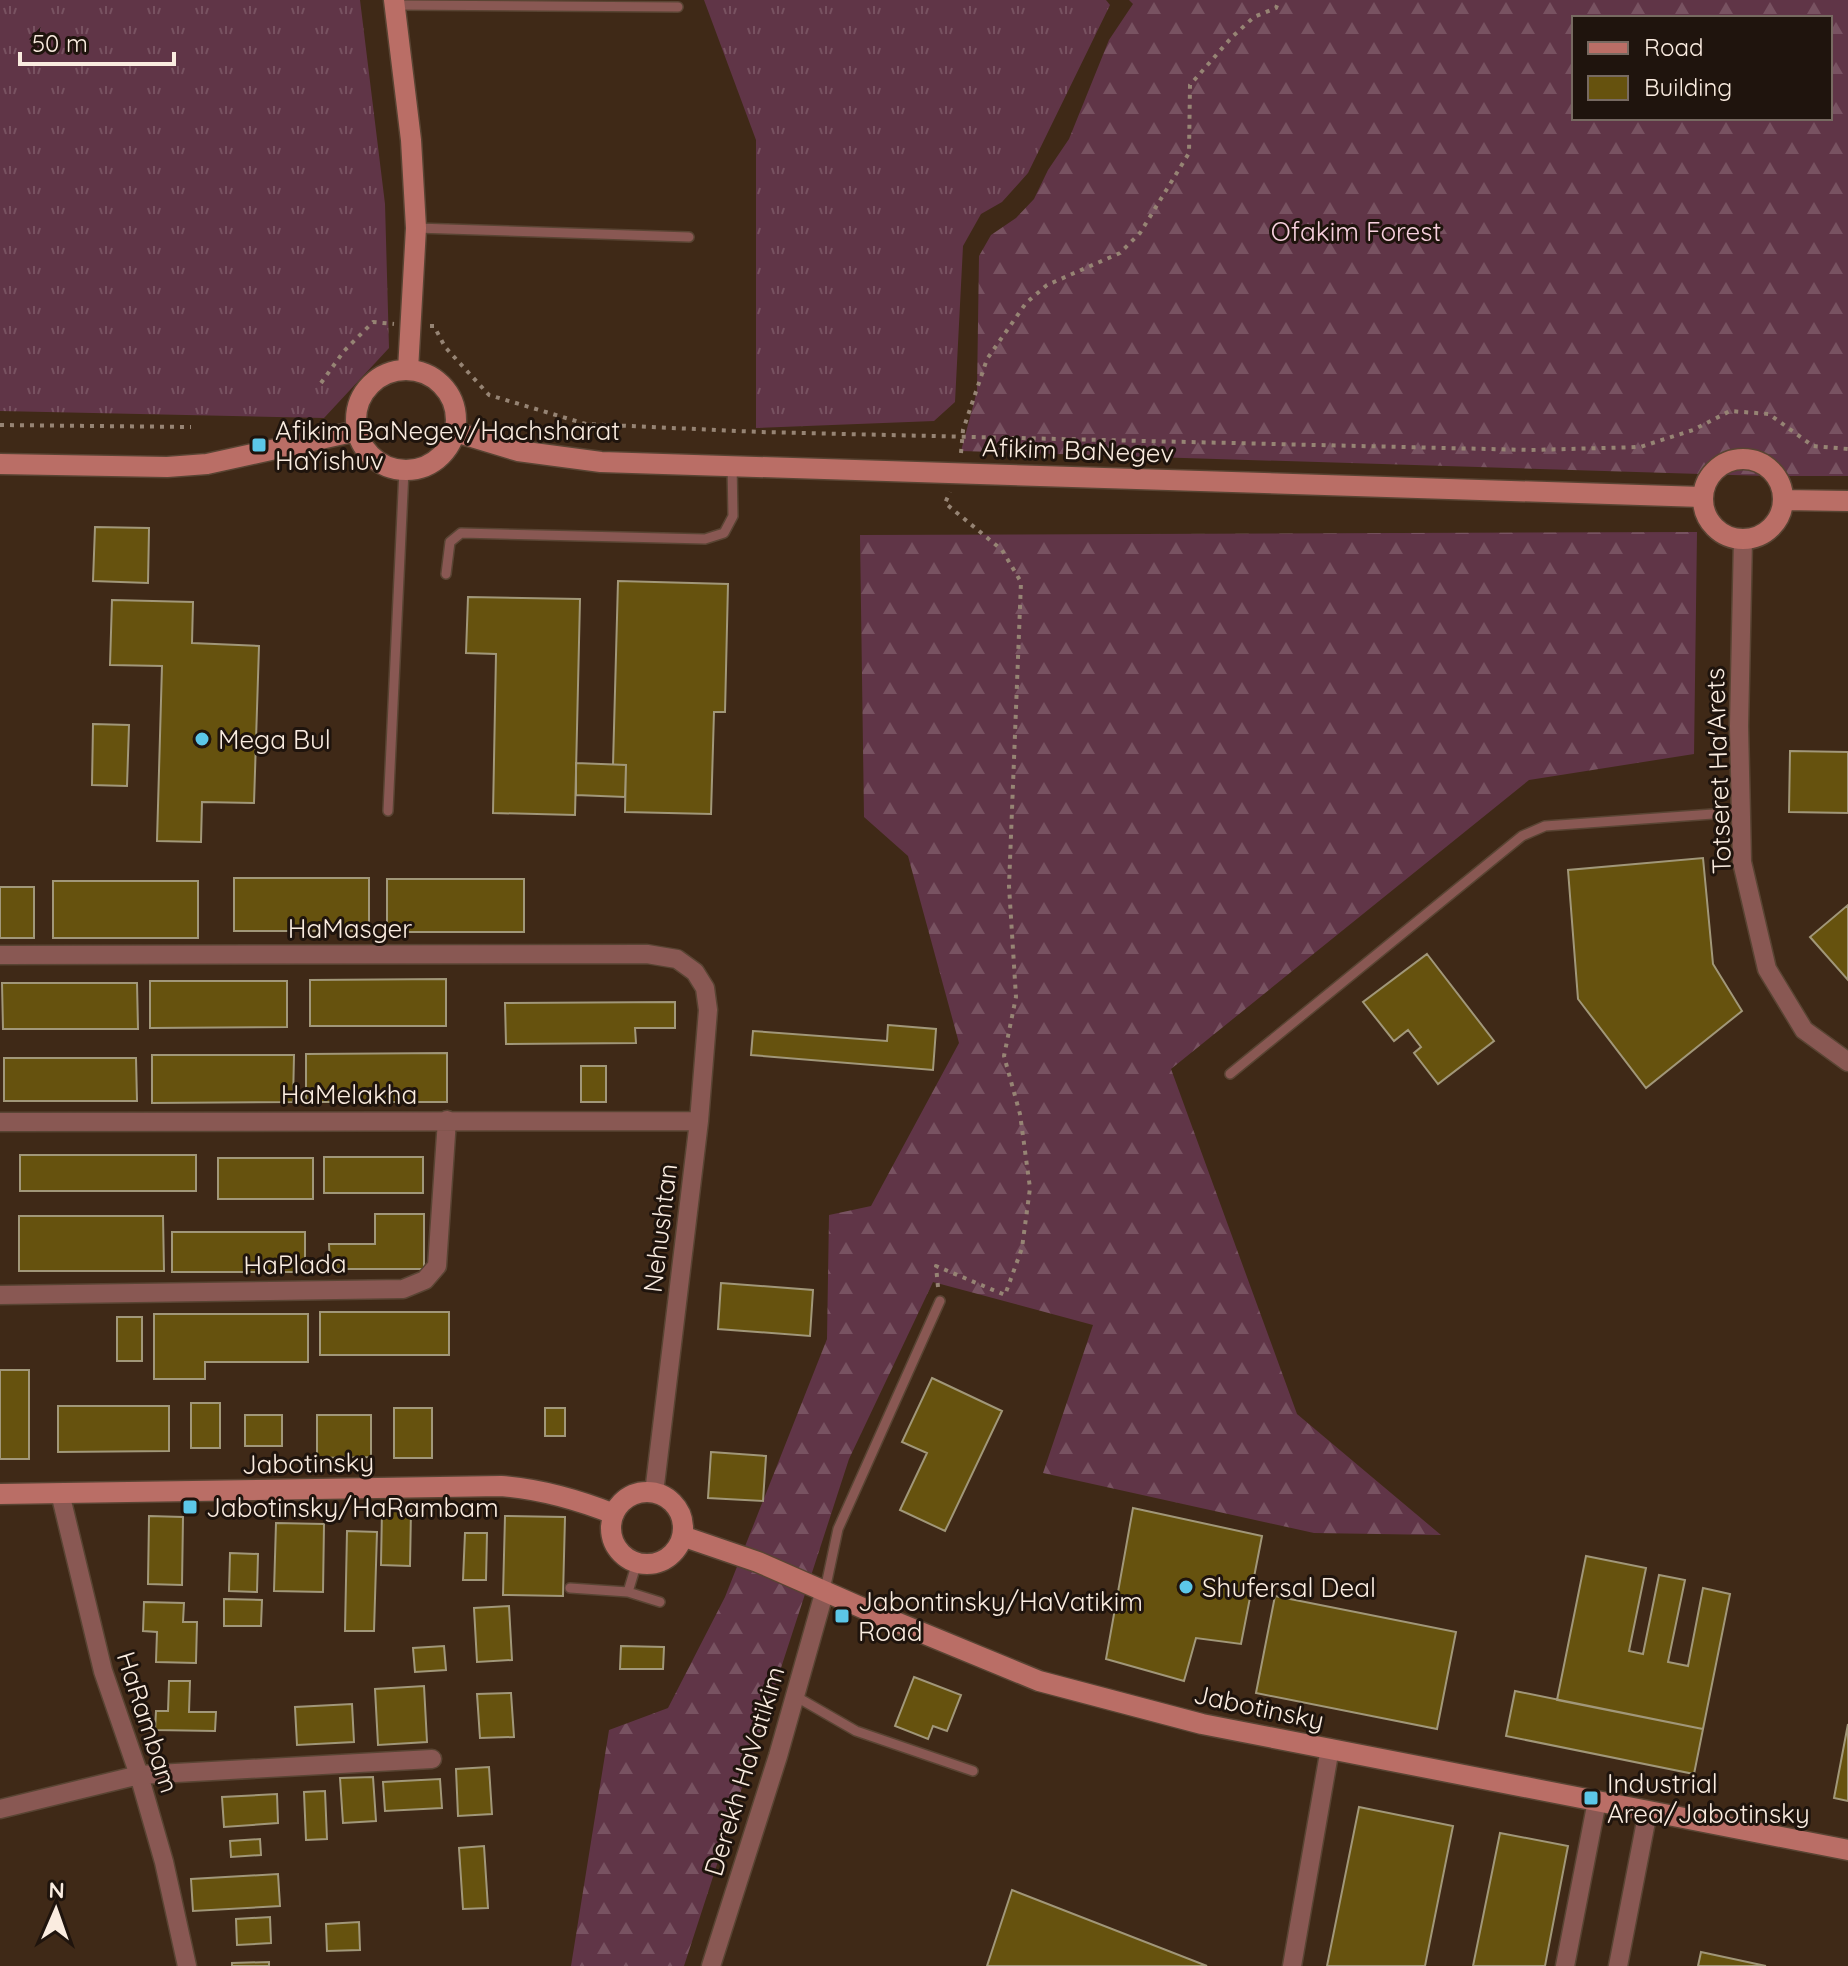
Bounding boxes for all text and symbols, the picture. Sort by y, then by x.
scale bar [20,16,174,66]
legend [1572,16,1832,120]
text: 50 m [32,28,88,58]
text: Road [1644,32,1704,62]
text: Building [1644,72,1732,102]
park label: Ofakim Forest [1271,215,1441,248]
place label: Afikim BaNegev/Hachsharat HaYishuv [275,414,620,477]
street label: Afikim BaNegev [981,430,1175,470]
marker: Afikim BaNegev/Hachsharat HaYishuv [250,436,268,454]
street label: Totseret Ha'Arets [1698,667,1738,875]
place label: Mega Bul [218,723,331,756]
marker: Mega Bul [193,730,211,748]
street label: HaMasger [288,912,412,945]
street label: HaMelakha [281,1078,417,1111]
street label: Nehushtan [636,1162,684,1294]
street label: HaPlada [243,1247,347,1281]
street label: Jabotinsky [242,1445,374,1481]
place label: Jabotinsky/HaRambam [206,1491,499,1524]
marker: Jabotinsky/HaRambam [181,1498,199,1516]
place label: Shufersal Deal [1202,1571,1376,1604]
marker: Shufersal Deal [1177,1578,1195,1596]
place label: Jabontinsky/HaVatikim Road [858,1585,1143,1648]
marker: Jabontinsky/HaVatikim Road [833,1607,851,1625]
street label: HaRambam [110,1647,186,1797]
street label: Derekh HaVatikim [696,1662,792,1880]
street label: Jabotinsky [1191,1677,1327,1737]
place label: Industrial Area/Jabotinsky [1607,1767,1810,1830]
marker: Industrial Area/Jabotinsky [1582,1789,1600,1807]
north arrow [16,1870,96,1950]
text: N [48,1876,65,1904]

